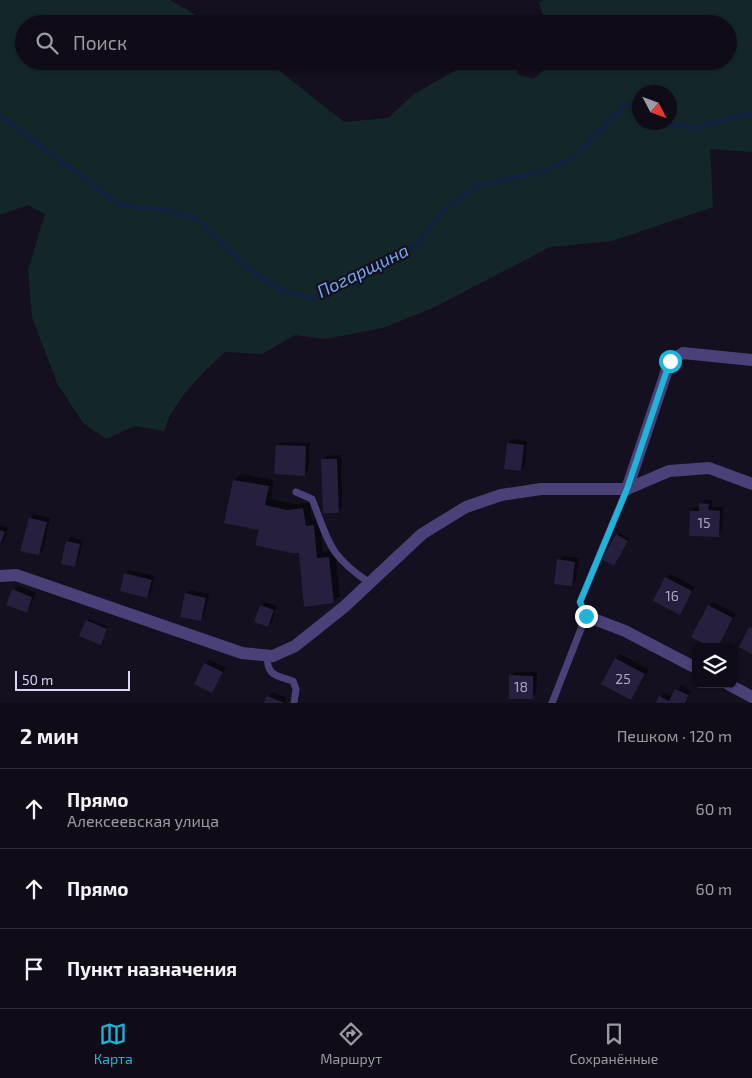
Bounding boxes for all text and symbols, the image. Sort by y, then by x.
search box [15,15,737,70]
icon: search [33,29,61,57]
text: Поиск [73,31,127,54]
north arrow [632,85,677,130]
water label: Погарщина [313,238,412,302]
route start [659,350,682,373]
house number: 15 [697,514,711,531]
house number: 16 [665,587,679,604]
route end [575,605,598,628]
map controls [692,643,737,688]
button: layers [692,643,737,688]
scale bar [15,668,130,691]
house number: 25 [615,670,631,687]
text: 50 m [22,671,53,688]
house number: 18 [514,678,528,695]
text: 2 мин [20,723,79,748]
text: Пешком · 120 m [617,726,732,745]
text: Прямо [67,788,129,811]
icon: ahead [20,795,48,823]
text: 60 m [696,799,732,818]
text: Алексеевская улица [67,811,219,830]
icon: ahead [20,875,48,903]
text: Прямо [67,877,129,900]
text: 60 m [696,879,732,898]
icon: arrive [20,955,48,983]
text: Пункт назначения [67,957,237,980]
tab: Карта [94,1020,133,1067]
tab: Маршрут [320,1020,382,1067]
tab: Сохранённые [570,1020,658,1067]

